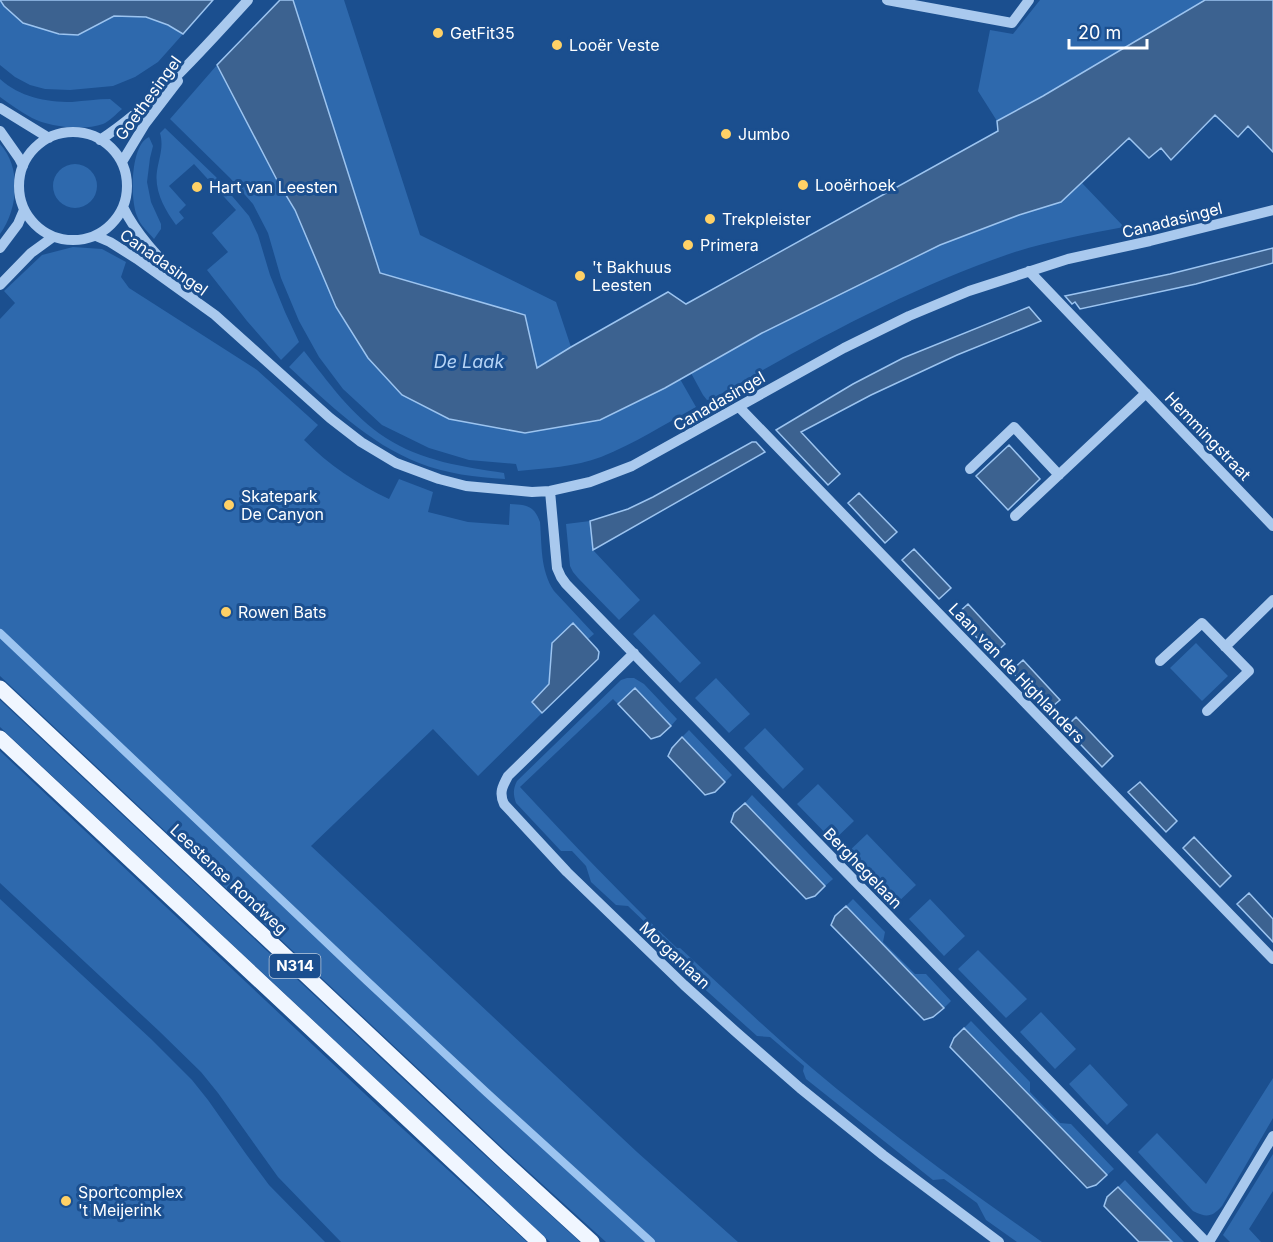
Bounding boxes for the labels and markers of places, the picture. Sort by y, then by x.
place label: GetFit35 [450,23,515,43]
marker: GetFit35 [431,26,445,40]
place label: Looër Veste [569,35,660,55]
marker: Looër Veste [550,38,564,52]
place label: Jumbo [738,124,790,144]
marker: Jumbo [719,127,733,141]
place label: Looërhoek [815,175,896,195]
place label: Hart van Leesten [209,177,338,197]
marker: Looërhoek [796,178,810,192]
marker: Hart van Leesten [190,180,204,194]
place label: Trekpleister [722,209,811,229]
marker: Trekpleister [703,212,717,226]
place label: Primera [700,235,759,255]
marker: Primera [681,238,695,252]
place label: 't Bakhuus Leesten [592,257,672,295]
marker: 't Bakhuus Leesten [573,269,587,283]
place label: Skatepark De Canyon [241,486,324,524]
marker: Skatepark De Canyon [222,498,236,512]
place label: Rowen Bats [238,602,326,622]
marker: Rowen Bats [219,605,233,619]
place label: Sportcomplex 't Meijerink [78,1182,183,1220]
marker: Sportcomplex 't Meijerink [59,1194,73,1208]

